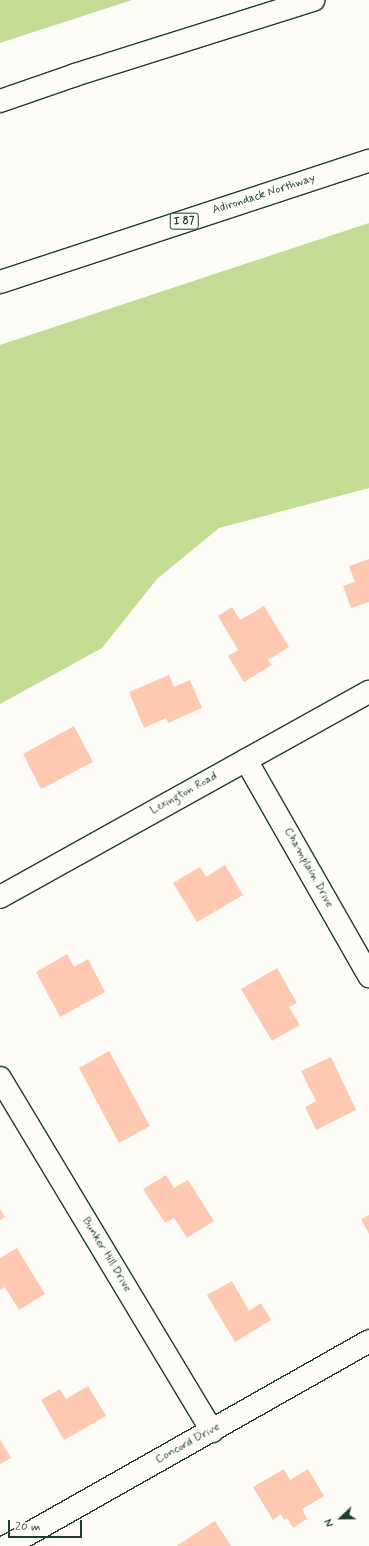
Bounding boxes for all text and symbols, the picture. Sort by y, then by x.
street label: Adirondack Northway [211,172,317,218]
road number: I 87 [169,212,199,230]
street label: Lexington Road [148,770,220,818]
street label: Champlain Drive [280,825,336,911]
street label: Bunker Hill Drive [78,1215,134,1295]
street label: Concord Drive [154,1421,222,1467]
north arrow [321,1498,361,1538]
scale bar [10,1512,84,1538]
text: N [322,1516,338,1529]
text: 20 m [15,1519,41,1535]

